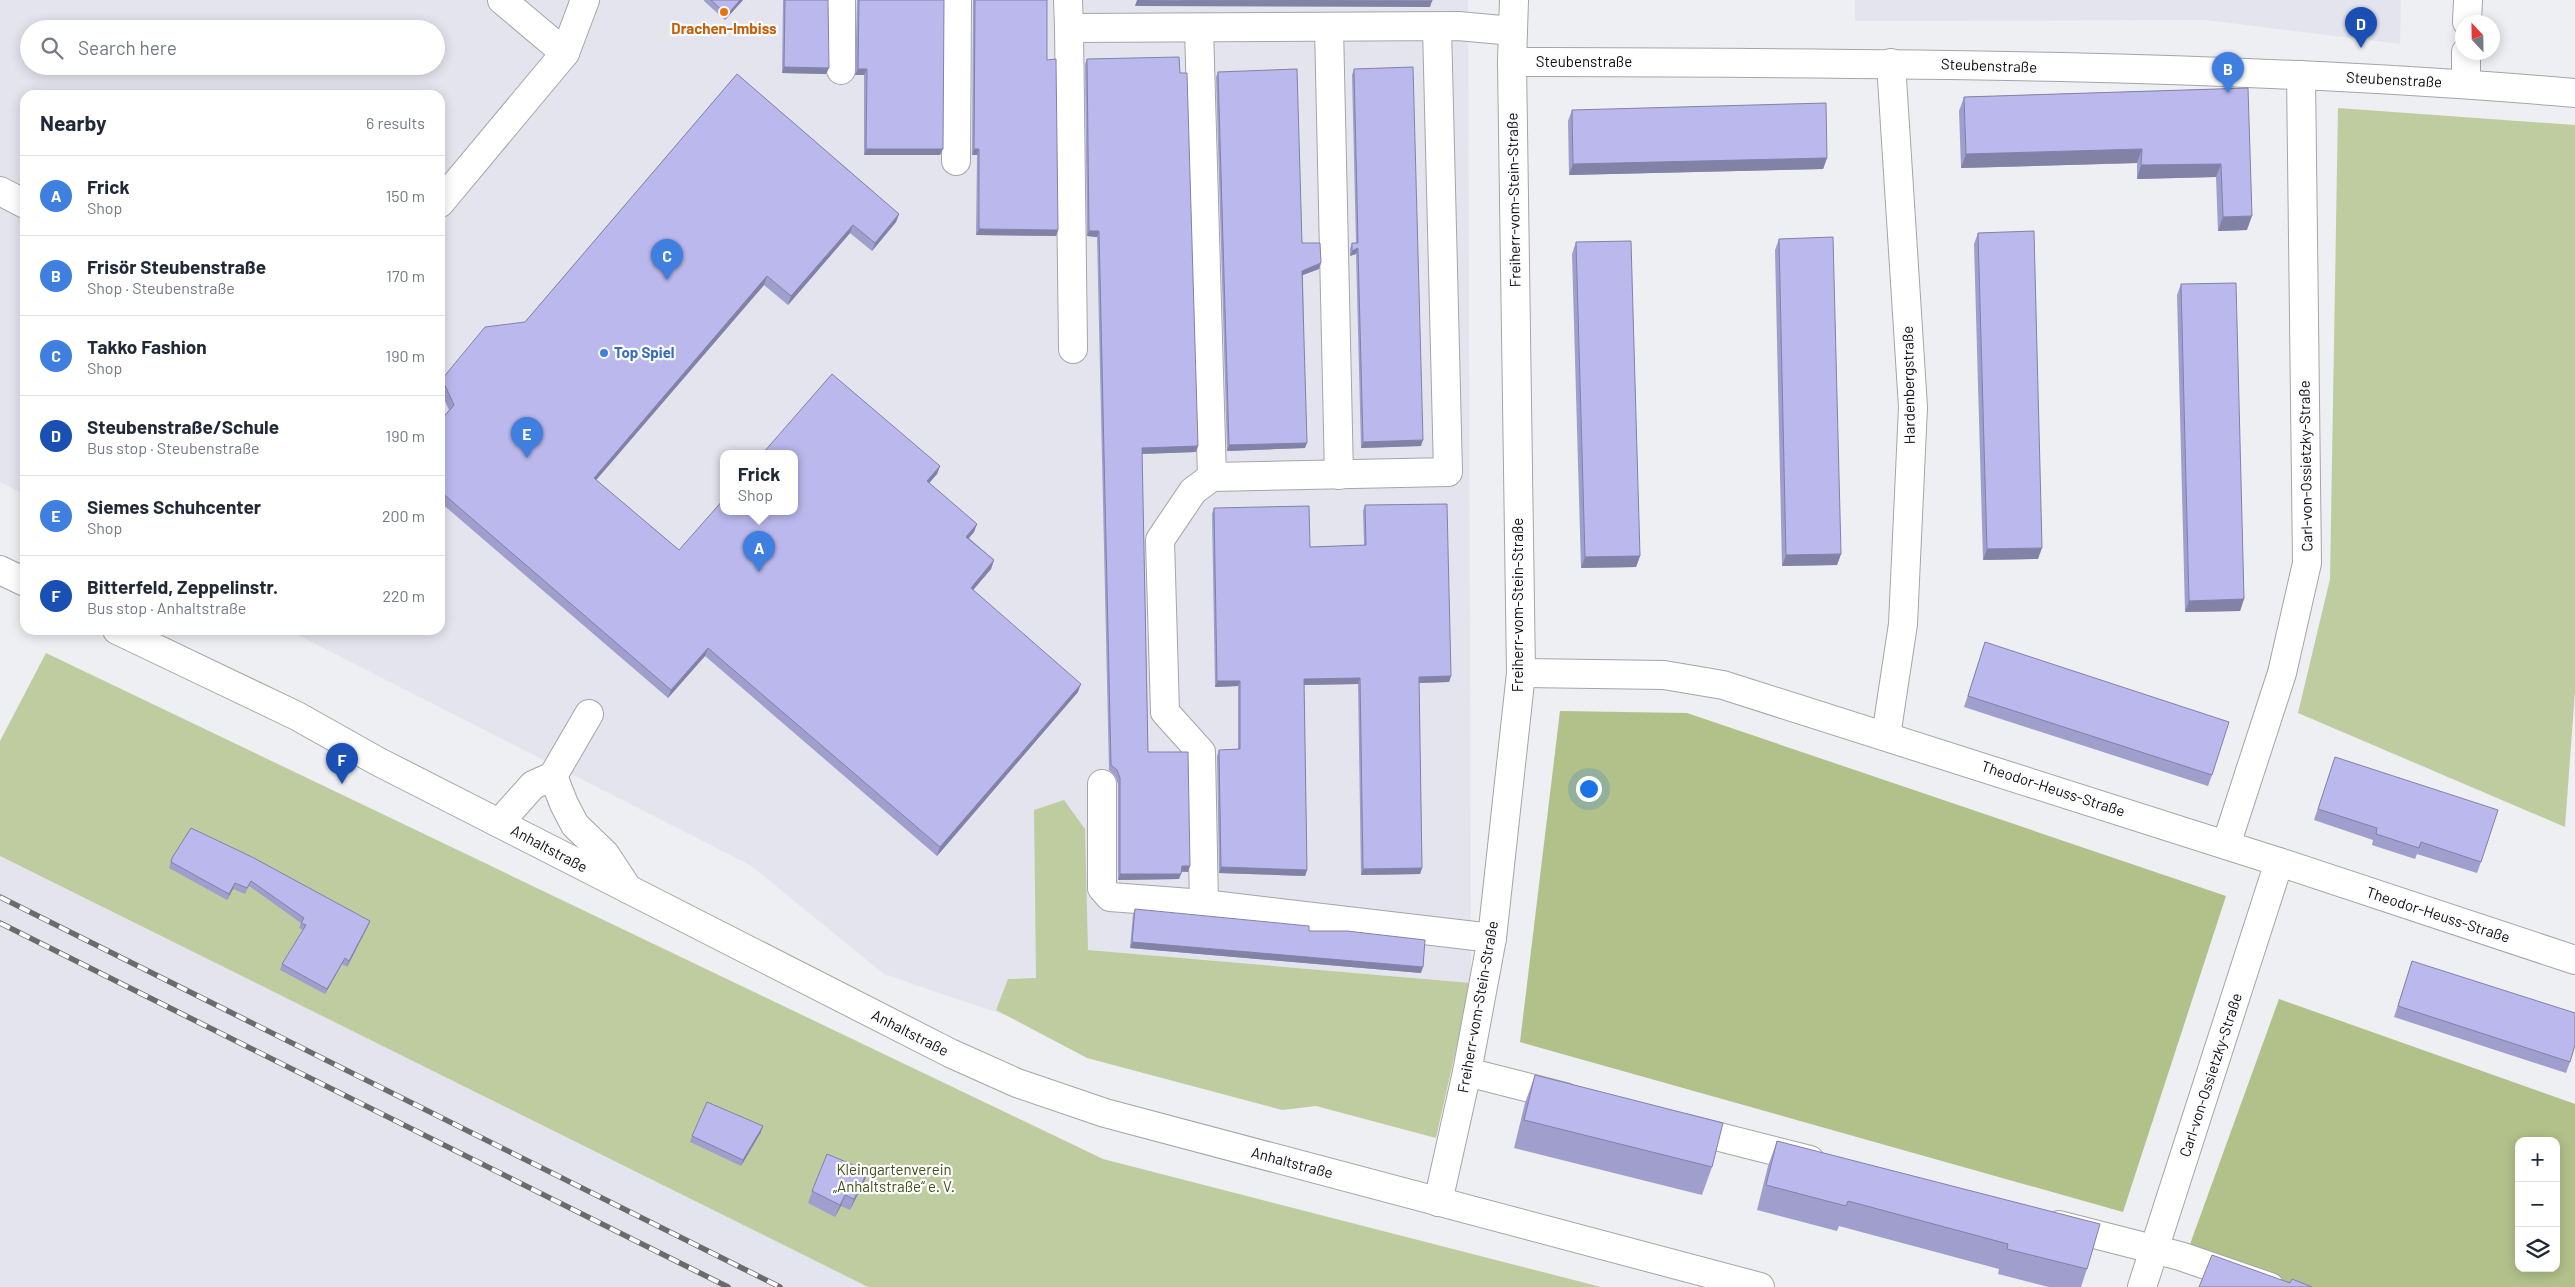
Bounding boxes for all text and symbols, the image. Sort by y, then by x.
marker: Drachen-Imbiss [718,6,730,18]
pin: D [2345,7,2377,48]
north arrow [2455,15,2500,60]
place label: Drachen-Imbiss [671,19,777,37]
search box [20,20,445,75]
icon: search [38,34,66,62]
text: Search here [78,36,177,59]
street label: Steubenstraße [1536,52,1632,70]
pin: B [2212,52,2244,93]
street label: Steubenstraße [1941,54,2037,76]
street label: Steubenstraße [2345,67,2443,91]
text: Nearby [40,110,106,135]
text: 6 results [366,113,425,132]
street label: Freiherr-vom-Stein-Straße [1502,113,1524,287]
text: Frick [87,175,130,198]
text: A [51,186,61,205]
text: 150 m [386,186,425,205]
text: Shop [87,198,122,217]
pin: C [651,239,683,280]
text: Frisör Steubenstraße [87,255,266,278]
text: B [51,266,61,285]
text: 170 m [386,266,425,285]
text: Shop · Steubenstraße [87,278,235,297]
street label: Hardenbergstraße [1898,326,1918,444]
text: Takko Fashion [87,335,207,358]
place label: Top Spiel [614,343,675,361]
text: C [51,346,61,365]
text: 190 m [386,346,425,365]
marker: Top Spiel [598,347,610,359]
text: Shop [87,358,122,377]
street label: Carl-von-Ossietzky-Straße [2295,380,2315,552]
text: Steubenstraße/Schule [87,415,279,438]
pin: E [511,417,543,458]
text: D [51,426,61,445]
text: 190 m [386,426,425,445]
text: Bus stop · Steubenstraße [87,438,260,457]
popup [720,450,798,515]
text: Frick [738,462,780,485]
text: Shop [738,485,773,504]
text: Siemes Schuhcenter [87,495,261,518]
text: E [51,506,61,525]
text: 200 m [382,506,425,525]
text: Shop [87,518,122,537]
street label: Freiherr-vom-Stein-Straße [1508,518,1526,692]
pin: A [743,531,775,572]
text: Bitterfeld, Zeppelinstr. [87,575,278,598]
text: F [52,586,60,605]
text: 220 m [382,586,425,605]
text: Bus stop · Anhaltstraße [87,598,246,617]
pin: F [326,743,358,784]
street label: Theodor-Heuss-Straße [1979,756,2127,820]
your location [1576,776,1602,802]
street label: Anhaltstraße [508,820,591,876]
street label: Theodor-Heuss-Straße [2364,882,2512,946]
street label: Freiherr-vom-Stein-Straße [1453,919,1501,1094]
street label: Carl-von-Ossietzky-Straße [2175,990,2245,1159]
street label: Anhaltstraße [869,1005,952,1059]
map controls [2515,1137,2560,1272]
button: + [2515,1137,2560,1182]
street label: Anhaltstraße [1249,1142,1335,1182]
park label: Kleingartenverein „Anhaltstraße“ e. V. [833,1160,955,1195]
button: − [2515,1182,2560,1227]
button: layers [2515,1227,2560,1272]

